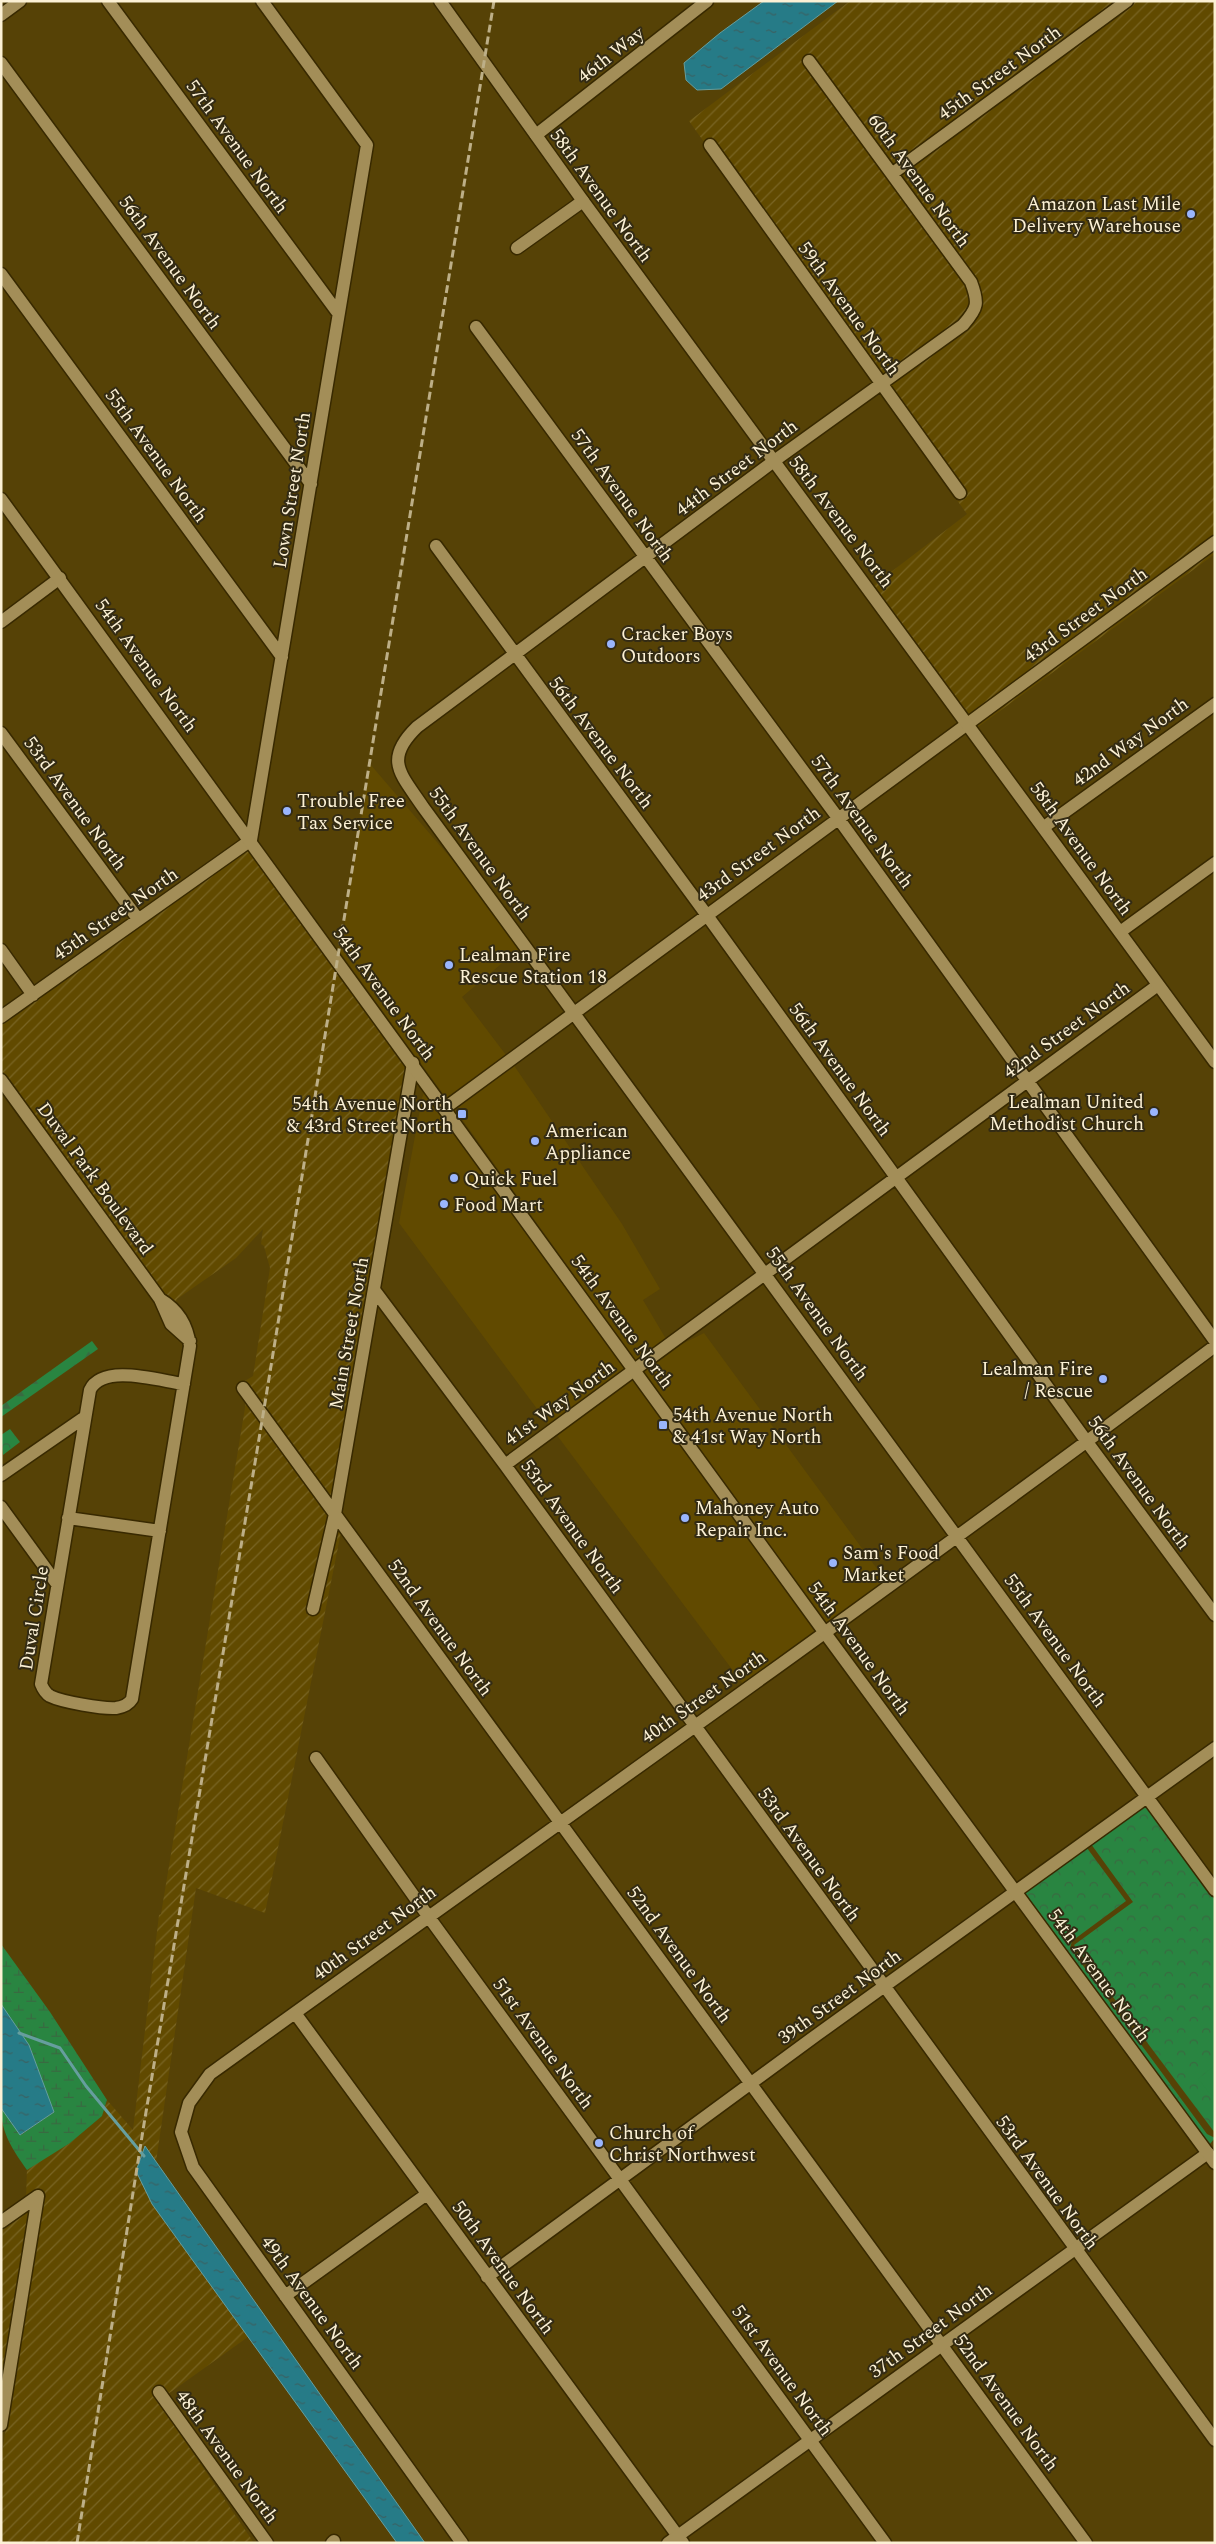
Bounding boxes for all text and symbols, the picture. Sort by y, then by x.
street label: 45th Street North [932,18,1068,128]
street label: 46th Way [571,19,651,91]
street label: 57th Avenue North [178,74,295,220]
street label: 60th Avenue North [860,108,977,254]
street label: 58th Avenue North [542,123,659,269]
street label: 56th Avenue North [111,190,228,336]
place label: Amazon Last Mile Delivery Warehouse [1012,190,1181,241]
marker: Amazon Last Mile Delivery Warehouse [1185,208,1197,220]
street label: 59th Avenue North [790,236,907,382]
street label: 55th Avenue North [97,383,214,529]
street label: Lown Street North [266,410,319,570]
street label: 44th Street North [670,412,804,524]
street label: 57th Avenue North [563,423,680,569]
street label: 58th Avenue North [781,449,900,594]
street label: 43rd Street North [1018,560,1154,670]
street label: 54th Avenue North [87,593,204,739]
place label: Cracker Boys Outdoors [621,620,733,671]
marker: Cracker Boys Outdoors [605,638,617,650]
street label: 56th Avenue North [541,670,660,815]
street label: 42nd Way North [1067,690,1195,794]
street label: 53rd Avenue North [16,731,134,877]
street label: 57th Avenue North [803,749,920,895]
street label: 58th Avenue North [1022,776,1139,922]
street label: 55th Avenue North [421,781,538,927]
place label: Trouble Free Tax Service [297,787,405,838]
street label: 43rd Street North [691,799,827,909]
marker: Trouble Free Tax Service [281,805,293,817]
street label: 45th Street North [47,860,184,968]
street label: 54th Avenue North [325,921,442,1067]
place label: Lealman Fire Rescue Station 18 [459,941,607,992]
marker: Lealman Fire Rescue Station 18 [443,959,455,971]
street label: 42nd Street North [997,974,1136,1086]
street label: 56th Avenue North [781,997,898,1143]
place label: Lealman United Methodist Church [989,1088,1144,1139]
place label: 54th Avenue North & 43rd Street North [287,1090,452,1141]
street label: Duval Park Boulevard [29,1096,160,1261]
marker: Lealman United Methodist Church [1148,1106,1160,1118]
marker: 54th Avenue North & 43rd Street North [456,1108,468,1120]
place label: American Appliance [545,1117,631,1168]
marker: American Appliance [529,1135,541,1147]
place label: Quick Fuel [464,1165,557,1194]
marker: Quick Fuel [448,1172,460,1184]
place label: Food Mart [454,1191,543,1220]
marker: Food Mart [438,1198,450,1210]
street label: 55th Avenue North [758,1241,875,1387]
street label: 54th Avenue North [563,1249,680,1395]
street label: Main Street North [322,1255,377,1412]
street label: 41st Way North [499,1353,621,1453]
place label: Lealman Fire / Rescue [981,1355,1093,1406]
marker: Lealman Fire / Rescue [1097,1373,1109,1385]
place label: 54th Avenue North & 41st Way North [673,1401,833,1452]
street label: 56th Avenue North [1080,1410,1197,1556]
marker: 54th Avenue North & 41st Way North [657,1419,669,1431]
street label: 53rd Avenue North [513,1454,631,1600]
place label: Mahoney Auto Repair Inc. [695,1494,819,1545]
marker: Mahoney Auto Repair Inc. [679,1512,691,1524]
place label: Sam's Food Market [843,1539,939,1590]
street label: 52nd Avenue North [380,1553,500,1703]
marker: Sam's Food Market [827,1557,839,1569]
street label: Duval Circle [12,1564,57,1672]
street label: 55th Avenue North [996,1568,1113,1714]
street label: 54th Avenue North [800,1576,917,1722]
street label: 40th Street North [635,1643,772,1751]
street label: 53rd Avenue North [750,1782,868,1928]
street label: 40th Street North [307,1878,443,1988]
street label: 52nd Avenue North [619,1880,739,2030]
street label: 54th Avenue North [1040,1903,1157,2049]
street label: 39th Street North [772,1942,908,2052]
street label: 51st Avenue North [485,1972,601,2116]
street label: 53rd Avenue North [988,2110,1106,2256]
place label: Church of Christ Northwest [609,2119,756,2170]
marker: Church of Christ Northwest [593,2137,605,2149]
street label: 50th Avenue North [444,2195,561,2341]
street label: 49th Avenue North [253,2230,370,2376]
street label: 37th Street North [863,2276,999,2386]
street label: 51st Avenue North [724,2299,840,2443]
street label: 52nd Avenue North [946,2328,1066,2478]
street label: 48th Avenue North [168,2384,285,2530]

